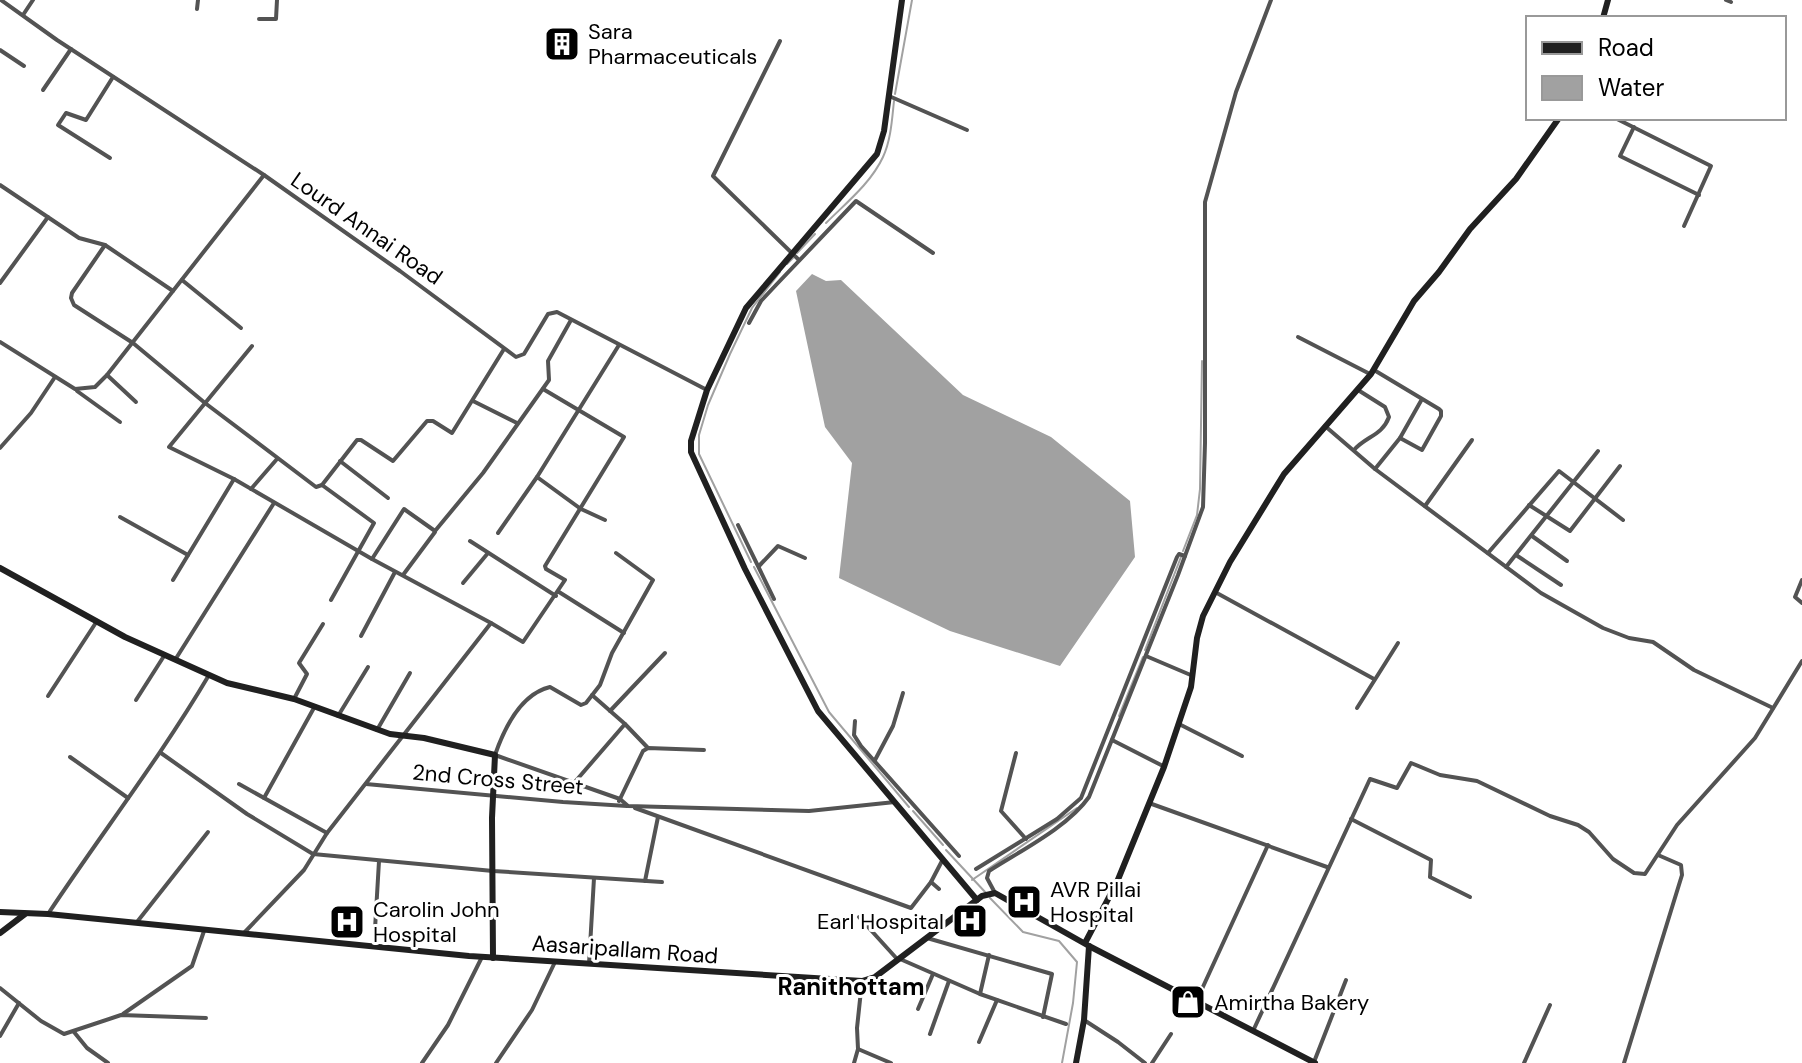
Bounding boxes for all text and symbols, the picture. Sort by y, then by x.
legend [1526,16,1786,120]
place label: Sara Pharmaceuticals [588,17,757,71]
building icon: Sara Pharmaceuticals [543,25,581,63]
text: Road [1598,32,1654,63]
text: Water [1598,72,1664,103]
street label: Lourd Annai Road [285,165,448,291]
street label: 2nd Cross Street [411,758,585,801]
place label: AVR Pillai Hospital [1050,875,1141,929]
hospital icon: AVR Pillai Hospital [1005,883,1043,921]
place label: Carolin John Hospital [373,895,500,949]
hospital icon: Earl Hospital [951,902,989,940]
hospital icon: Carolin John Hospital [328,903,366,941]
place label: Earl Hospital [817,907,944,936]
street label: Aasaripallam Road [531,929,719,970]
district label: Ranithottam [778,971,924,1002]
shop icon: Amirtha Bakery [1169,983,1207,1021]
place label: Amirtha Bakery [1214,988,1369,1017]

